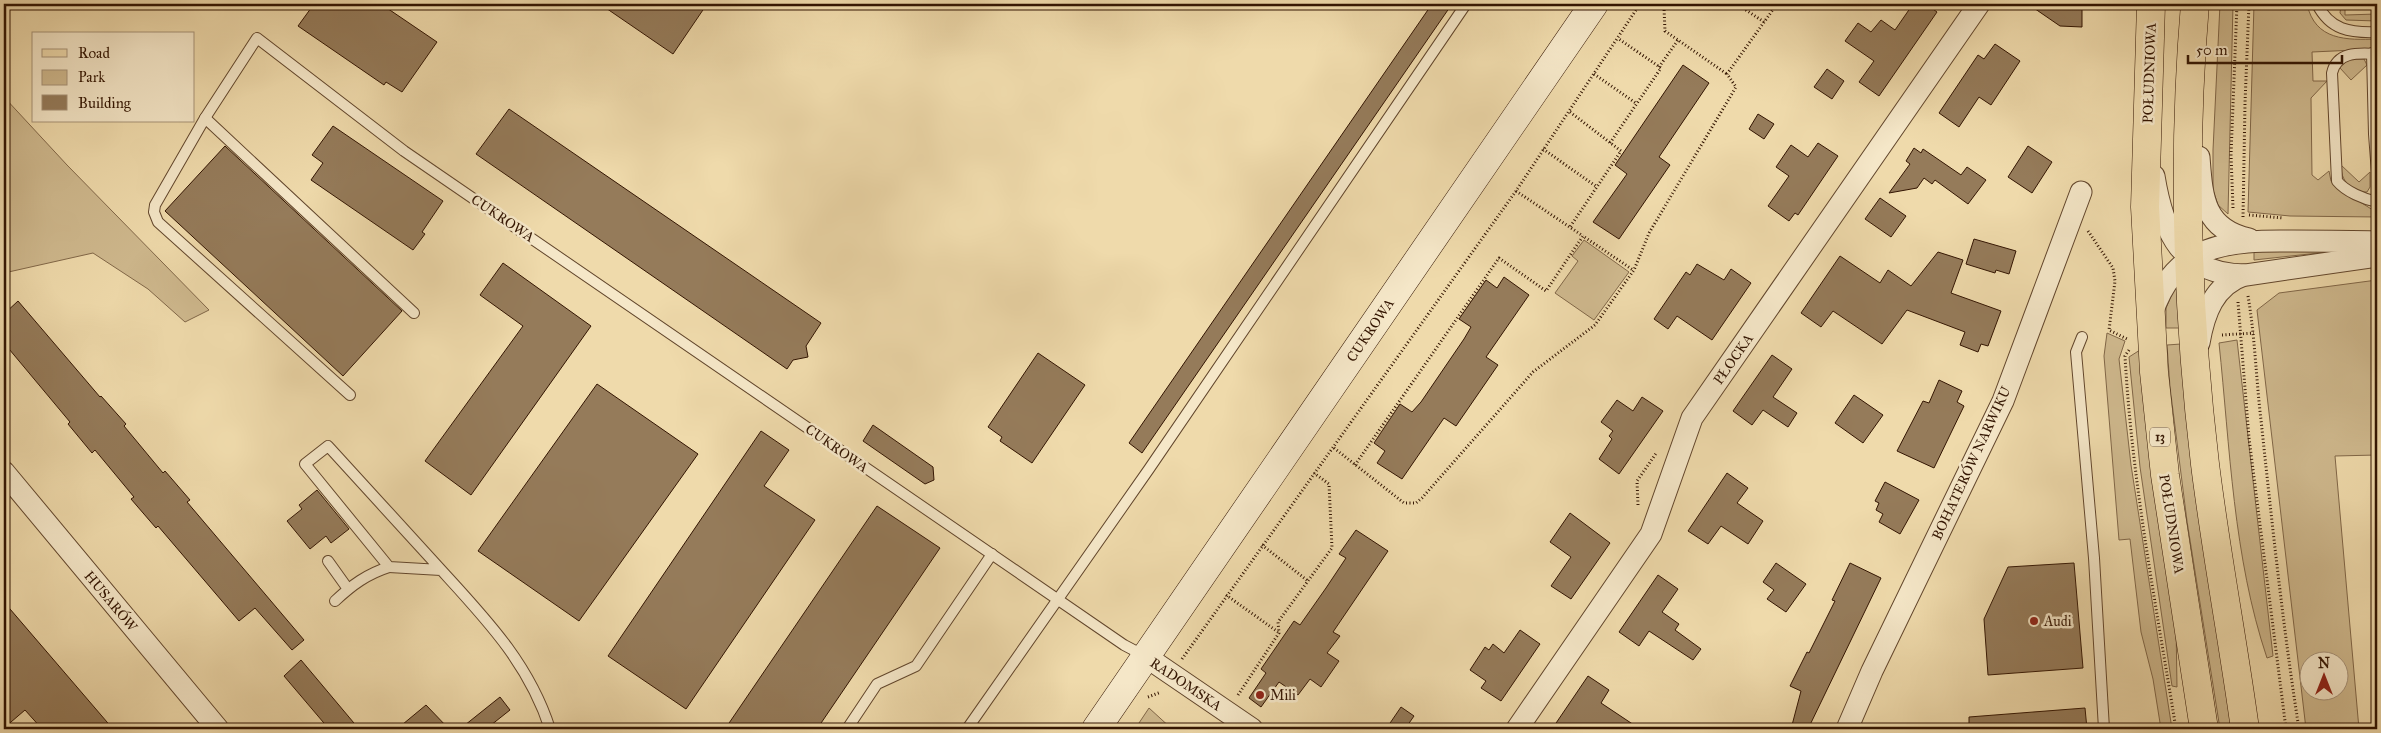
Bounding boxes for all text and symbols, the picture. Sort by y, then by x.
street label: POŁUDNIOWA [2139,22,2160,124]
legend [32,32,195,122]
scale bar [2188,32,2342,64]
text: 50 m [2196,41,2228,59]
text: Road [78,44,110,62]
text: Park [78,68,105,86]
text: Building [78,94,132,112]
street label: CUKROWA [468,191,538,246]
street label: CUKROWA [1343,295,1398,365]
street label: PŁOCKA [1710,330,1757,388]
street label: BOHATERÓW NARWIKU [1927,382,2015,543]
street label: CUKROWA [802,421,872,477]
road number: 13 [2150,428,2170,447]
street label: POŁUDNIOWA [2155,473,2188,576]
street label: HUSARÓW [80,566,143,636]
place label: Audi [2043,613,2072,630]
marker: Audi [2028,615,2040,627]
north arrow [2298,650,2348,700]
street label: RADOMSKA [1147,654,1225,715]
text: N [2318,655,2330,672]
place label: Mili [1270,687,1296,704]
marker: Mili [1254,689,1266,701]

